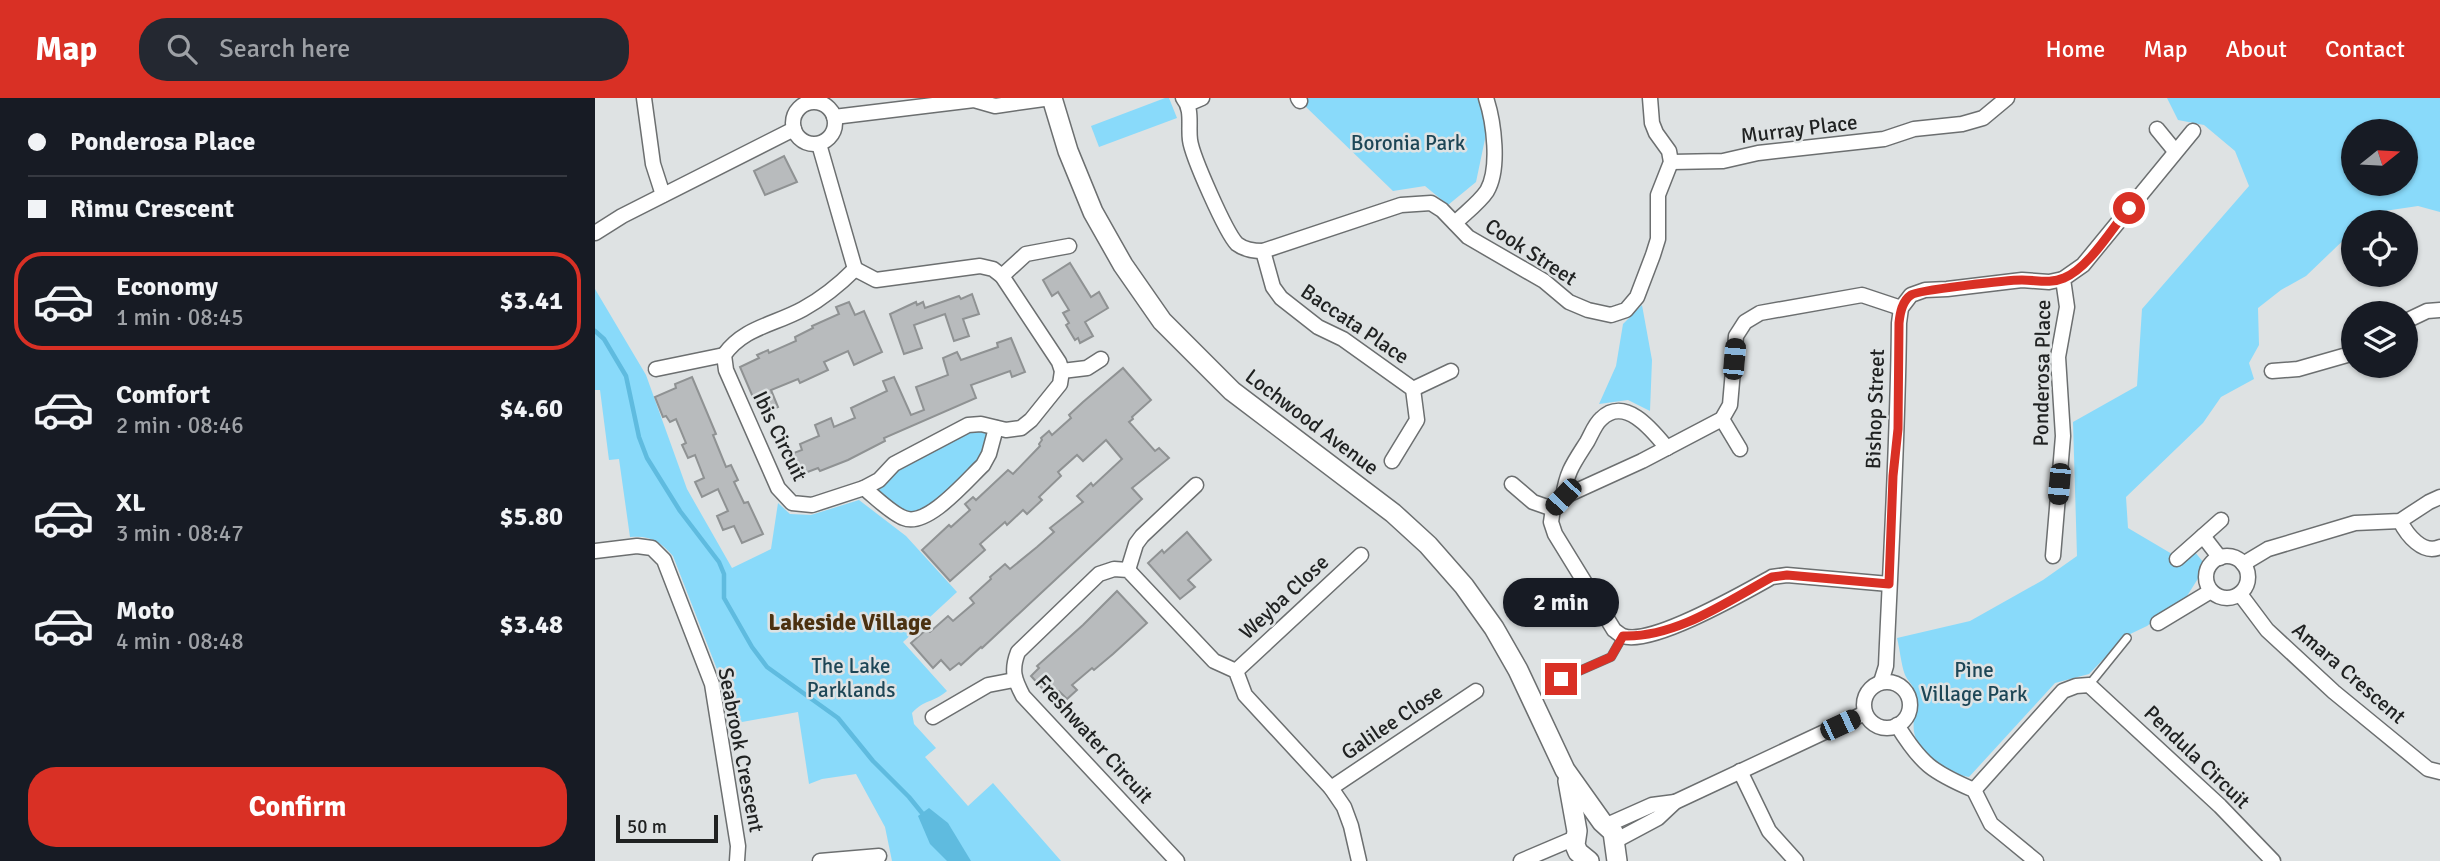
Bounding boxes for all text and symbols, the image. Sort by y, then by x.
search box [139,18,629,81]
text: Map [35,29,97,70]
icon: search [163,30,201,68]
text: Search here [219,33,350,65]
text: Home [2045,34,2105,64]
text: Map [2143,34,2188,64]
text: About [2226,34,2287,64]
text: Contact [2325,34,2405,64]
street label: Murray Place [1739,109,1859,149]
north arrow [2341,119,2419,196]
map controls [2341,119,2418,378]
text: Ponderosa Place [70,126,255,158]
park label: Boronia Park [1351,130,1466,156]
route start [2113,192,2145,224]
text: Rimu Crescent [70,193,234,225]
button: locate [2341,210,2418,287]
street label: Cook Street [1480,213,1582,291]
icon: car [32,270,95,333]
text: Economy [116,271,218,303]
street label: Baccata Place [1296,278,1414,370]
text: $3.41 [499,285,563,317]
street label: Ponderosa Place [2028,299,2056,447]
button: layers [2341,301,2418,378]
text: 1 min · 08:45 [116,303,244,332]
car [1722,337,1747,381]
street label: Bishop Street [1860,348,1890,470]
street label: Lochwood Avenue [1240,363,1384,481]
icon: car [32,378,95,441]
text: Comfort [116,379,210,411]
street label: Ibis Circuit [747,387,813,485]
text: $4.60 [499,393,563,425]
text: 2 min · 08:46 [116,411,244,440]
car [2047,462,2072,506]
car [1541,474,1586,520]
icon: car [32,486,95,549]
text: XL [116,487,146,519]
text: $5.80 [499,501,563,533]
text: 3 min · 08:47 [116,519,244,548]
street label: Weyba Close [1234,549,1334,645]
callout: 2 min [1503,578,1619,626]
text: 2 min [1533,588,1589,617]
icon: car [32,594,95,657]
text: Moto [116,595,174,627]
district label: Lakeside Village [768,608,932,637]
text: $3.48 [499,609,563,641]
street label: Amara Crescent [2287,617,2411,729]
text: 4 min · 08:48 [116,627,244,656]
park label: The Lake Parklands [807,653,895,703]
park label: Pine Village Park [1920,657,2028,707]
route end [1545,663,1577,695]
street label: Seabrook Crescent [712,666,770,834]
street label: Freshwater Circuit [1029,669,1159,809]
street label: Galilee Close [1336,679,1448,765]
street label: Pendula Circuit [2139,700,2255,814]
car [1817,707,1864,743]
button: Confirm [28,767,567,847]
scale bar [616,812,717,844]
text: 50 m [627,815,667,839]

